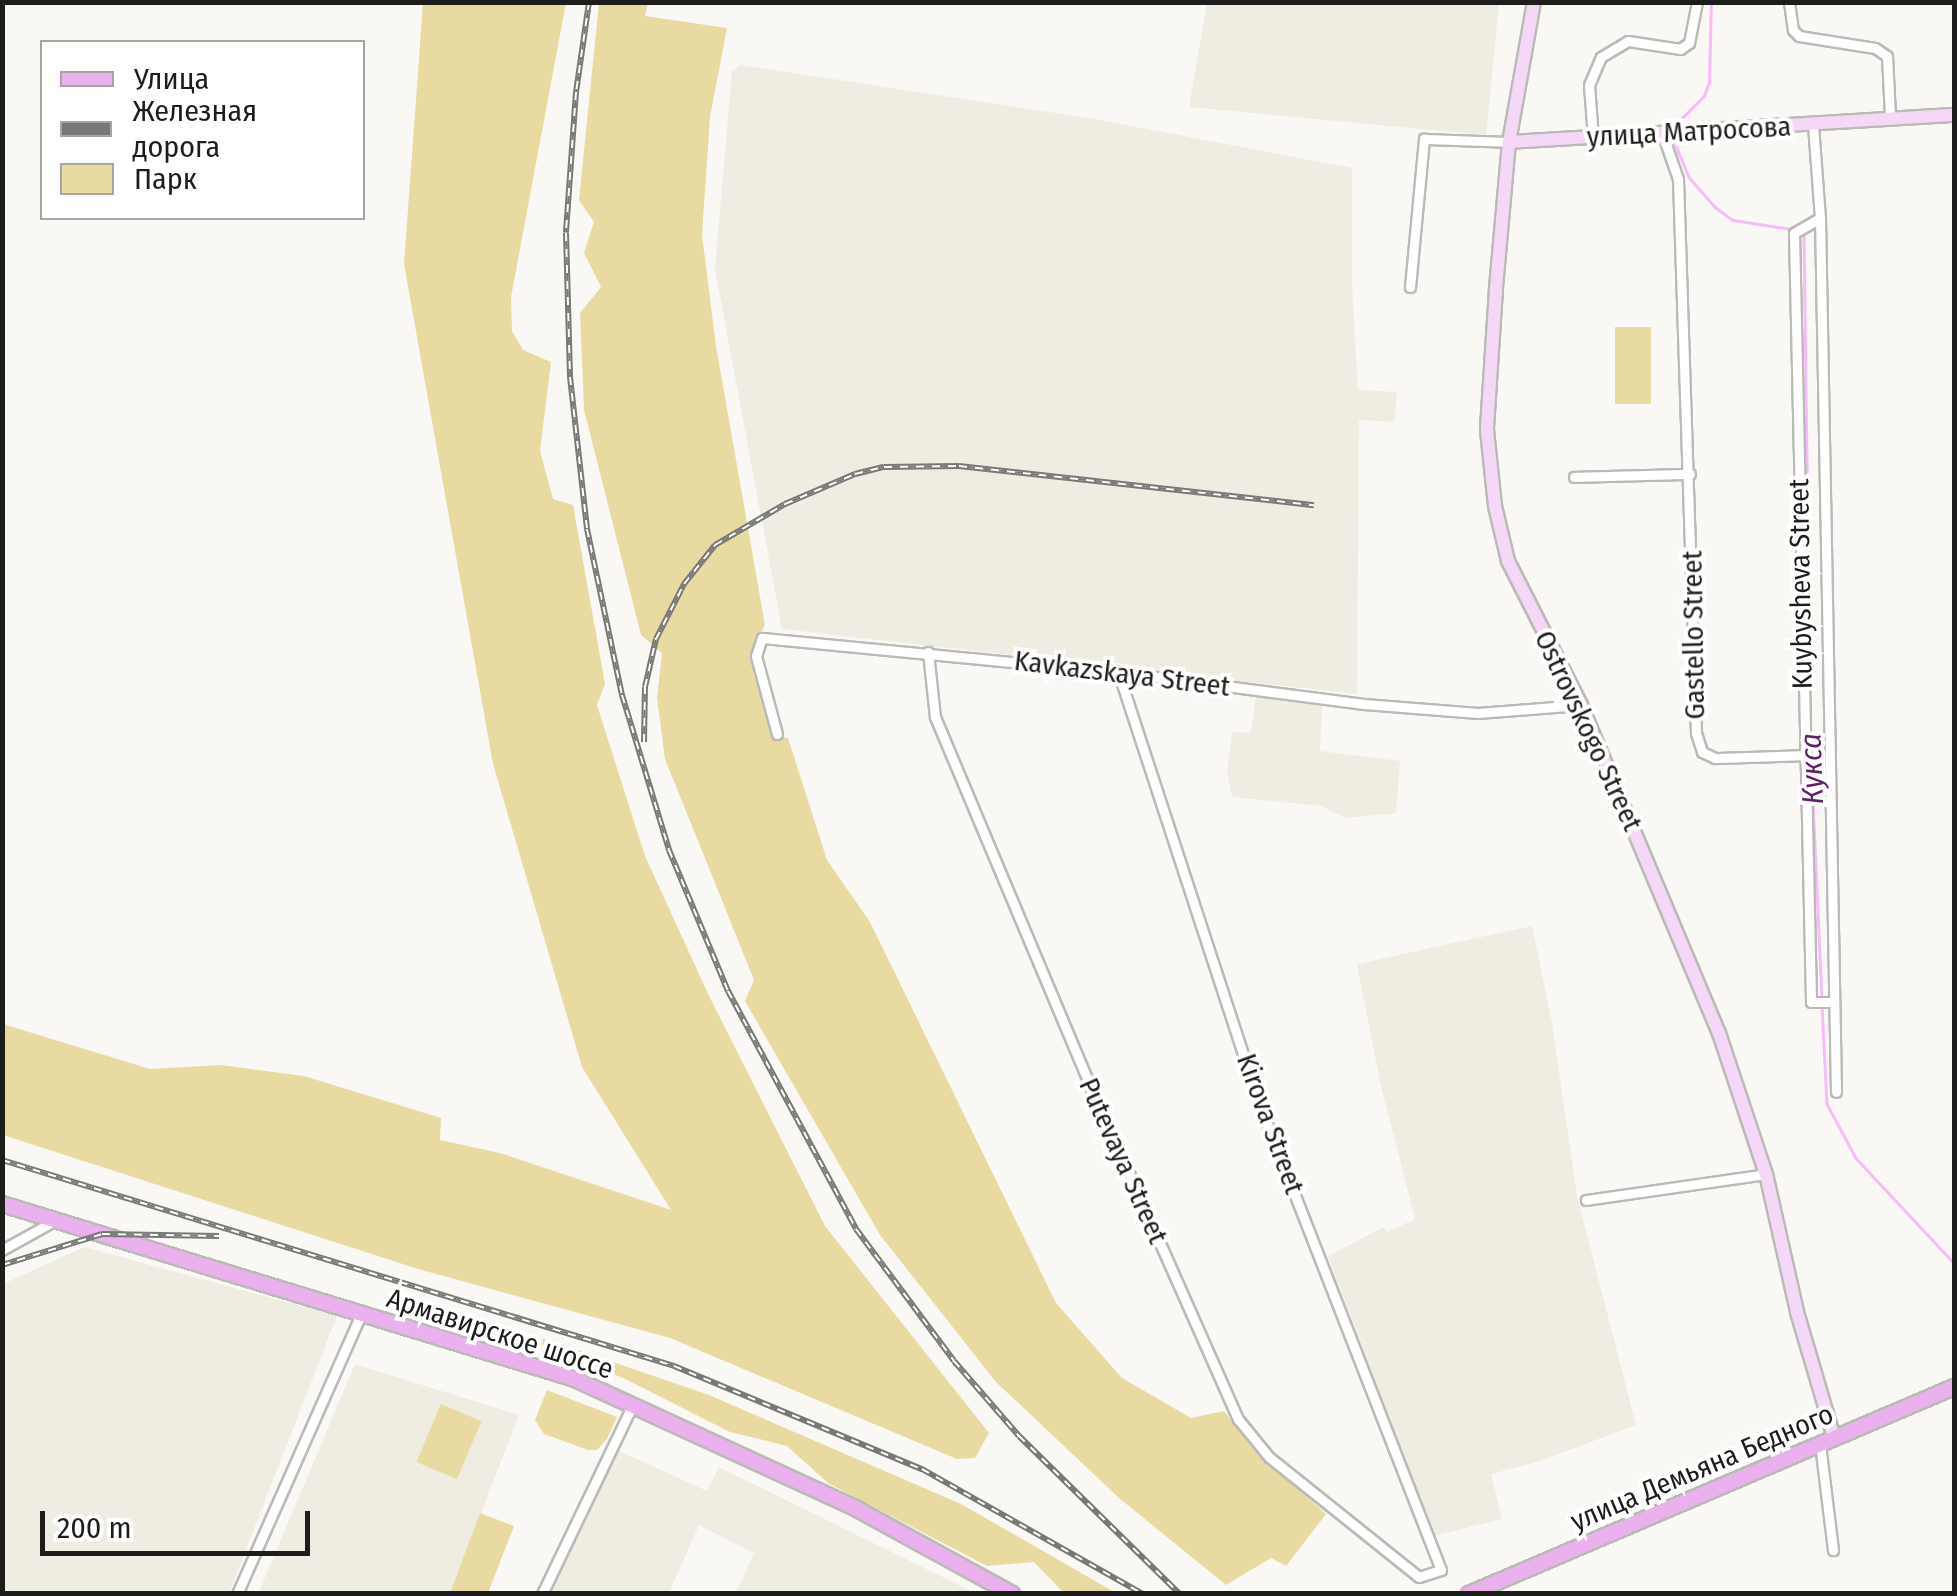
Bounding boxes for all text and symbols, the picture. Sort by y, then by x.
legend [40,40,365,220]
text: Улица [134,61,209,97]
text: Железная дорога [132,93,257,165]
street label: улица Матросова [1586,110,1792,154]
text: Парк [134,161,197,197]
street label: Kuybysheva Street [1782,479,1820,689]
street label: Gastello Street [1676,550,1712,720]
street label: Ostrovskogo Street [1527,626,1649,836]
street label: Kavkazskaya Street [1012,644,1232,704]
water label: Кукса [1793,733,1831,805]
street label: Kirova Street [1229,1049,1311,1199]
street label: Putevaya Street [1072,1073,1174,1249]
street label: Армавирское шоссе [383,1282,617,1386]
street label: улица Демьяна Бедного [1566,1397,1838,1539]
scale bar [45,1491,315,1553]
text: 200 m [57,1510,132,1546]

